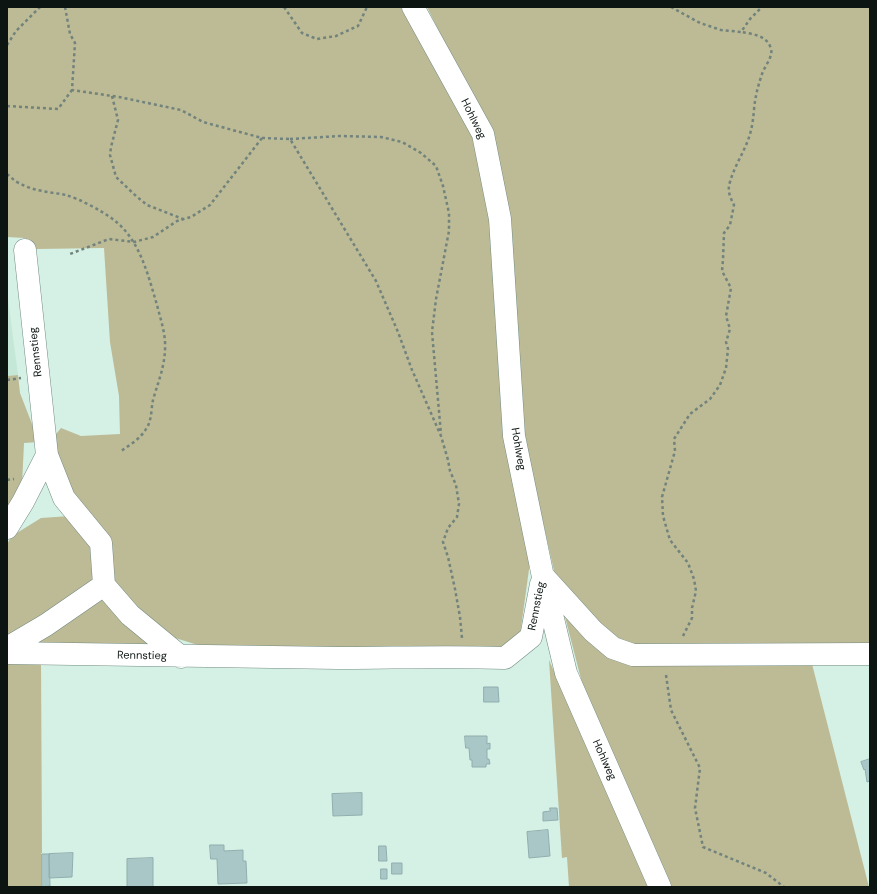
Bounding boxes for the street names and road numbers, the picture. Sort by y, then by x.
street label: Hohlweg [458,97,488,141]
street label: Rennstieg [27,327,45,377]
street label: Hohlweg [508,427,528,471]
street label: Rennstieg [526,580,548,632]
street label: Rennstieg [117,649,167,663]
street label: Hohlweg [589,738,619,782]

